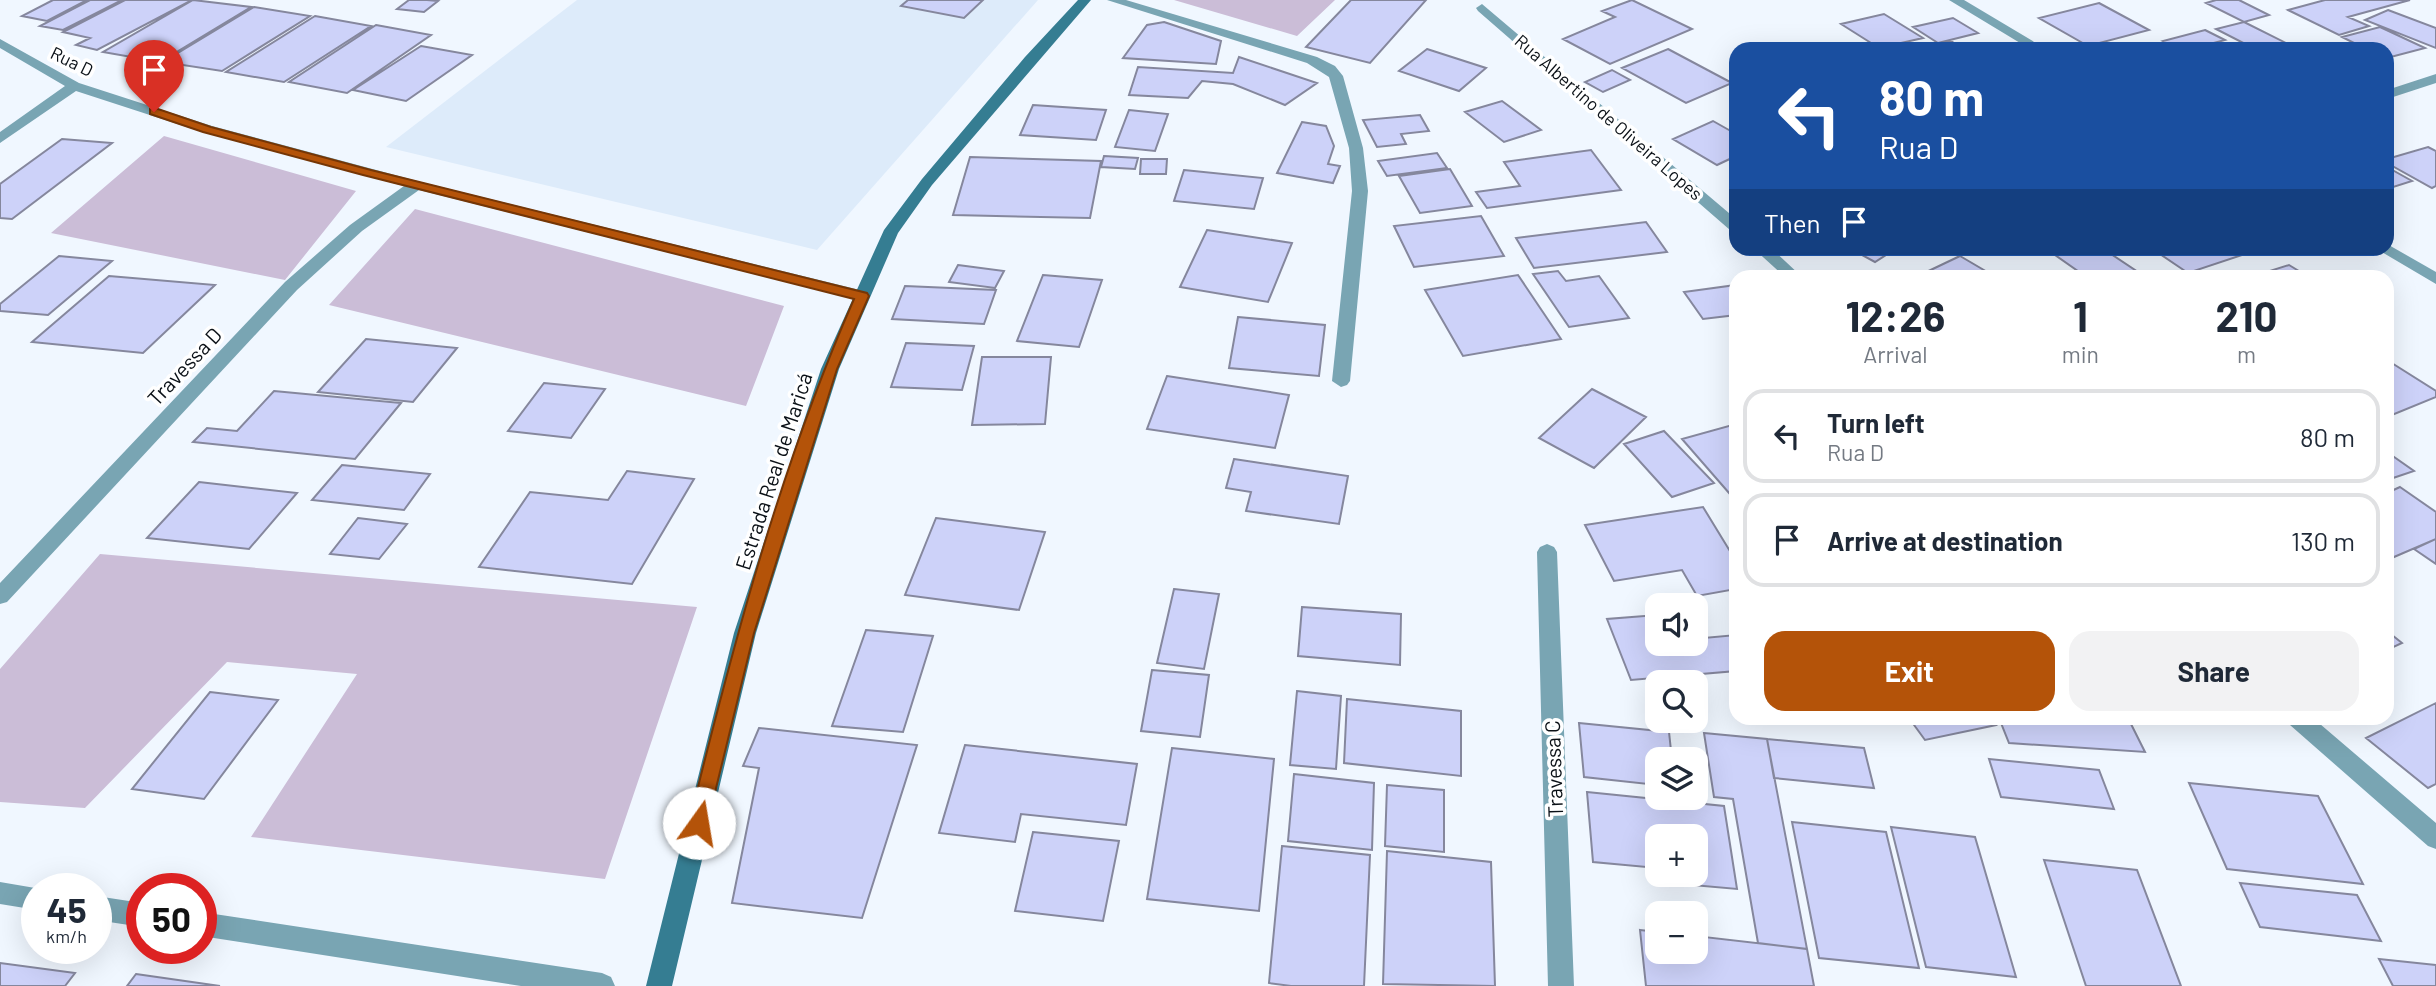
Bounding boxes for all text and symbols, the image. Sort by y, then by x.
street label: Rua Albertino de Oliveira Lopes [1511,30,1707,204]
pin [124,40,184,112]
street label: Rua D [47,41,97,81]
icon: arrive [135,51,173,89]
text: 80 m [1879,67,1984,126]
icon: left [1764,70,1855,161]
text: Rua D [1879,127,1958,165]
icon: arrive [1835,203,1873,241]
text: Then [1764,207,1821,238]
text: 12:26 [1845,290,1945,340]
text: 1 [2073,290,2088,340]
text: 210 [2215,290,2278,340]
street label: Travessa D [142,322,226,410]
text: Arrival [1863,340,1927,368]
text: min [2062,340,2099,368]
text: m [2237,340,2256,368]
street label: Estrada Real de Maricá [729,369,817,573]
text: Turn left [1827,407,1925,438]
icon: left [1768,417,1806,455]
text: 80 m [2300,421,2355,452]
text: Rua D [1827,438,1884,466]
icon: arrive [1768,521,1806,559]
text: Arrive at destination [1827,525,2063,556]
text: 130 m [2291,525,2355,556]
map controls [1645,593,1708,964]
button: sound [1645,593,1708,656]
button: Exit [1764,631,2055,711]
button: Share [2069,631,2359,711]
button: search [1645,670,1708,733]
street label: Travessa C [1539,720,1567,818]
button: layers [1645,747,1708,810]
position arrow [662,786,736,860]
button: + [1645,824,1708,887]
speed limit sign: 50 [126,873,217,964]
text: 45 [46,888,87,930]
button: − [1645,901,1708,964]
text: km/h [46,925,87,947]

